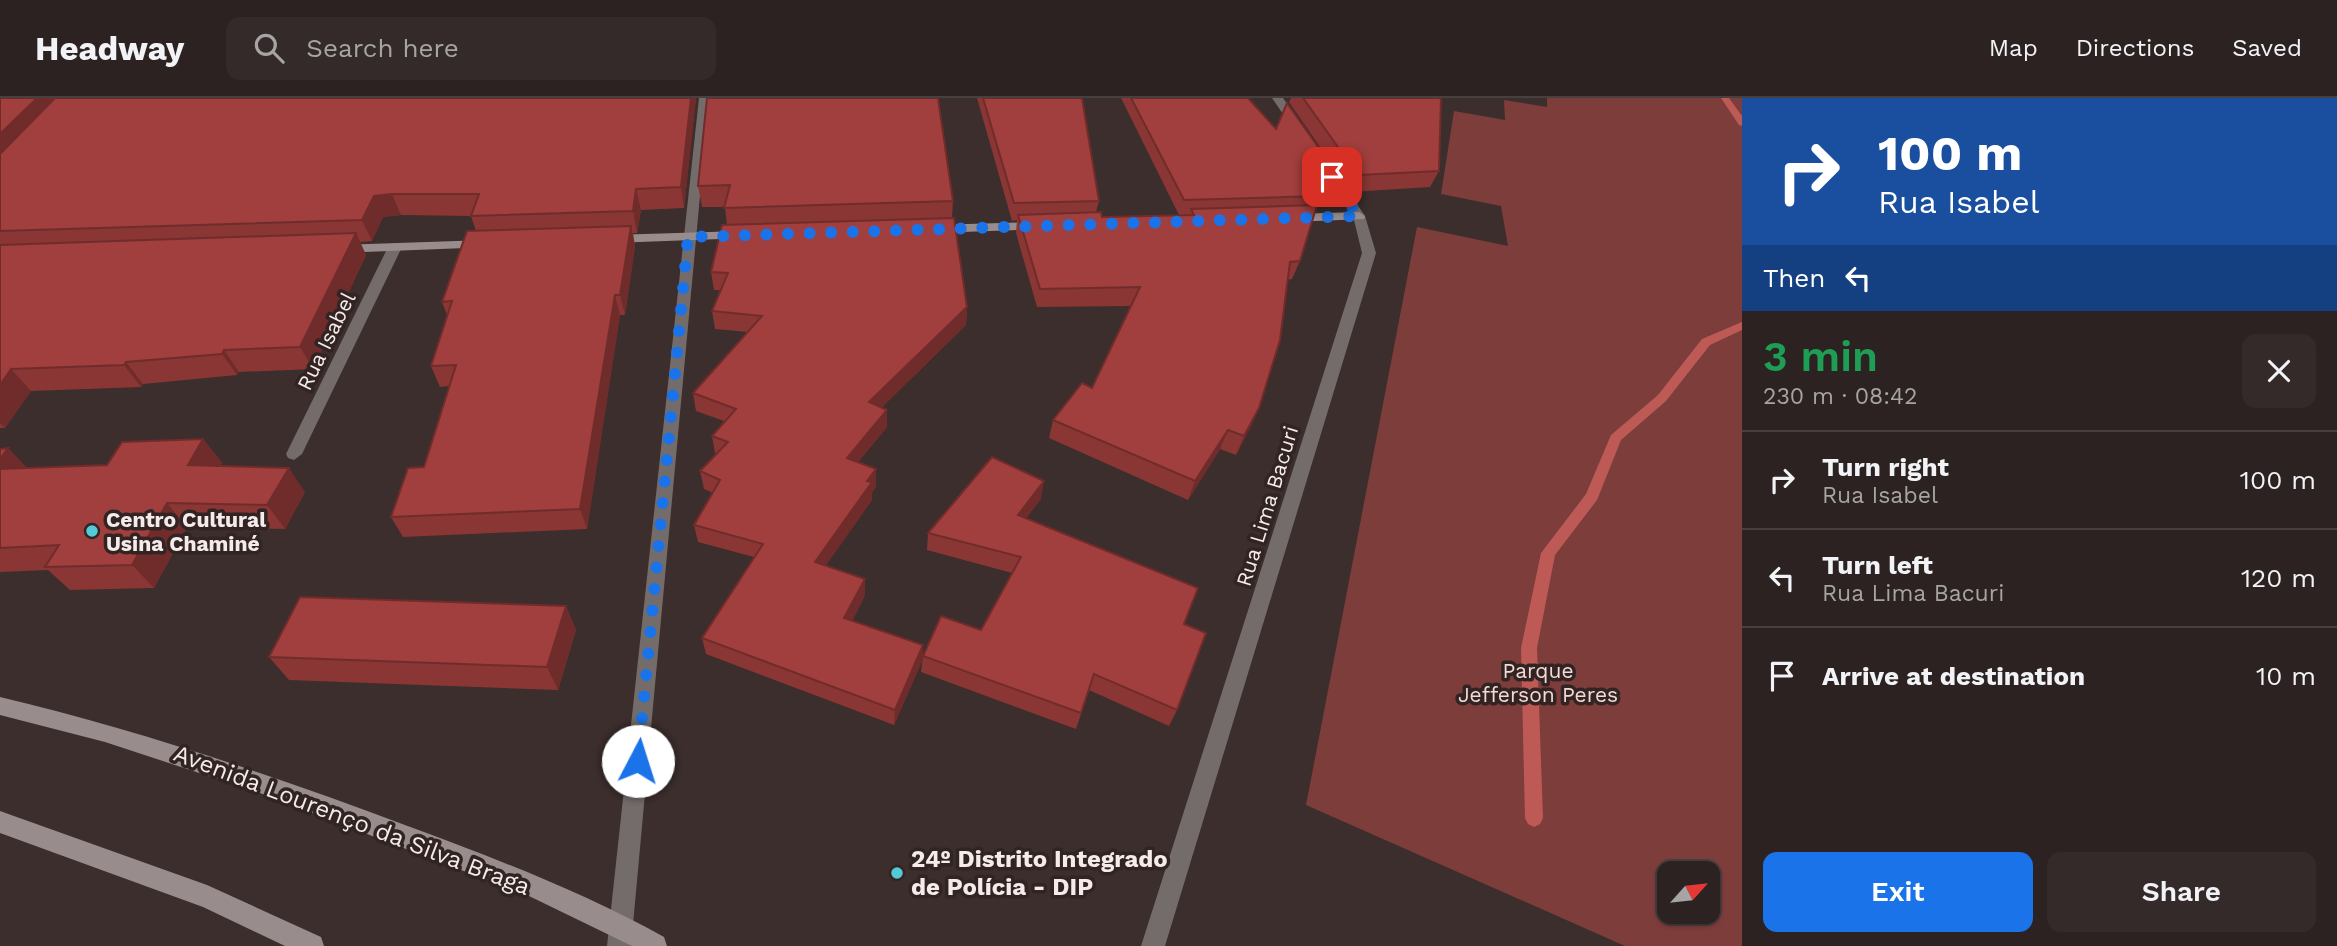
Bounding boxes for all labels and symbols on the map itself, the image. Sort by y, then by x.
pin [1302,147,1362,207]
street label: Rua Isabel [292,287,361,394]
street label: Rua Lima Bacuri [1231,423,1303,589]
place label: Centro Cultural Usina Chaminé [106,507,266,556]
marker: Centro Cultural Usina Chaminé [84,523,100,539]
park label: Parque Jefferson Peres [1458,658,1618,707]
position arrow [601,724,675,798]
street label: Avenida Lourenço da Silva Braga [170,739,534,901]
place label: 24º Distrito Integrado de Polícia - DIP [911,845,1168,901]
north arrow [1657,861,1720,924]
marker: 24º Distrito Integrado de Polícia - DIP [889,865,905,881]

